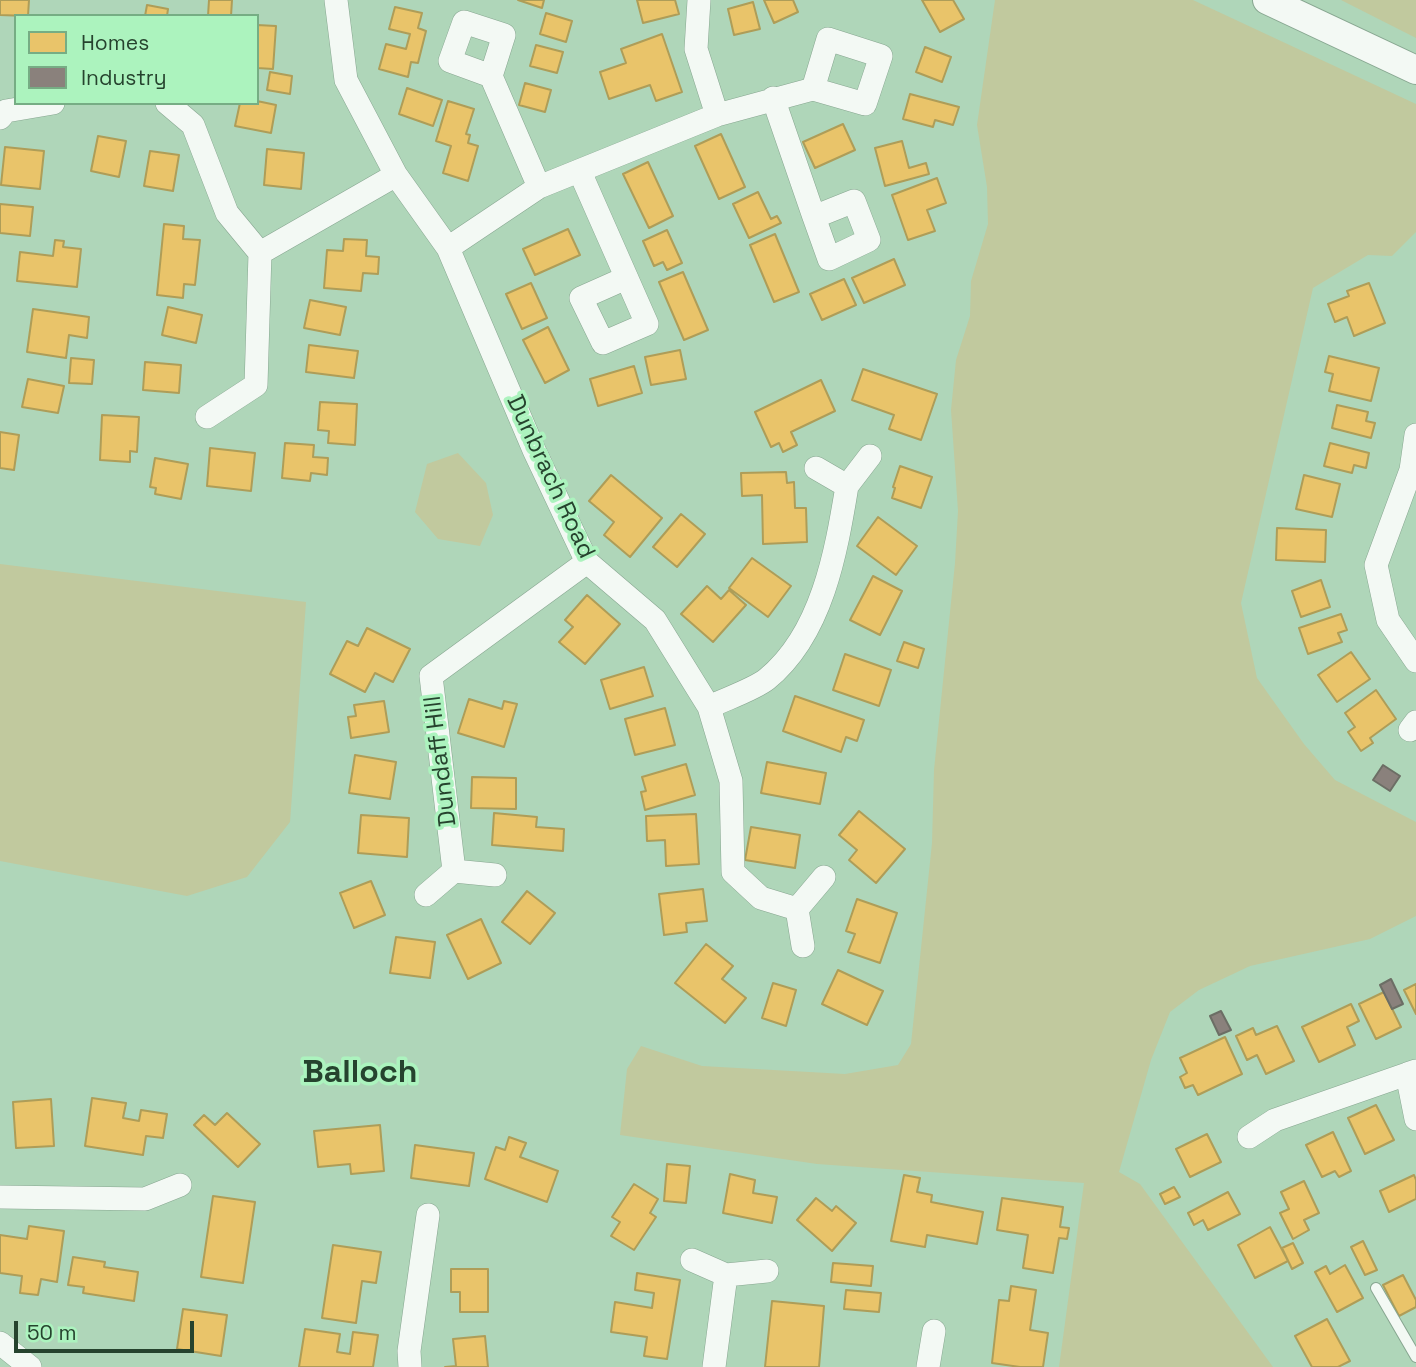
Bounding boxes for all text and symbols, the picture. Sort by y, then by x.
legend [14,14,259,105]
text: Homes [81,29,149,56]
text: Industry [81,64,167,91]
street label: Dunbrach Road [500,391,600,563]
street label: Dundaff Hill [419,694,463,828]
district label: Balloch [303,1054,417,1092]
scale bar [18,1308,198,1352]
text: 50 m [27,1319,77,1346]

